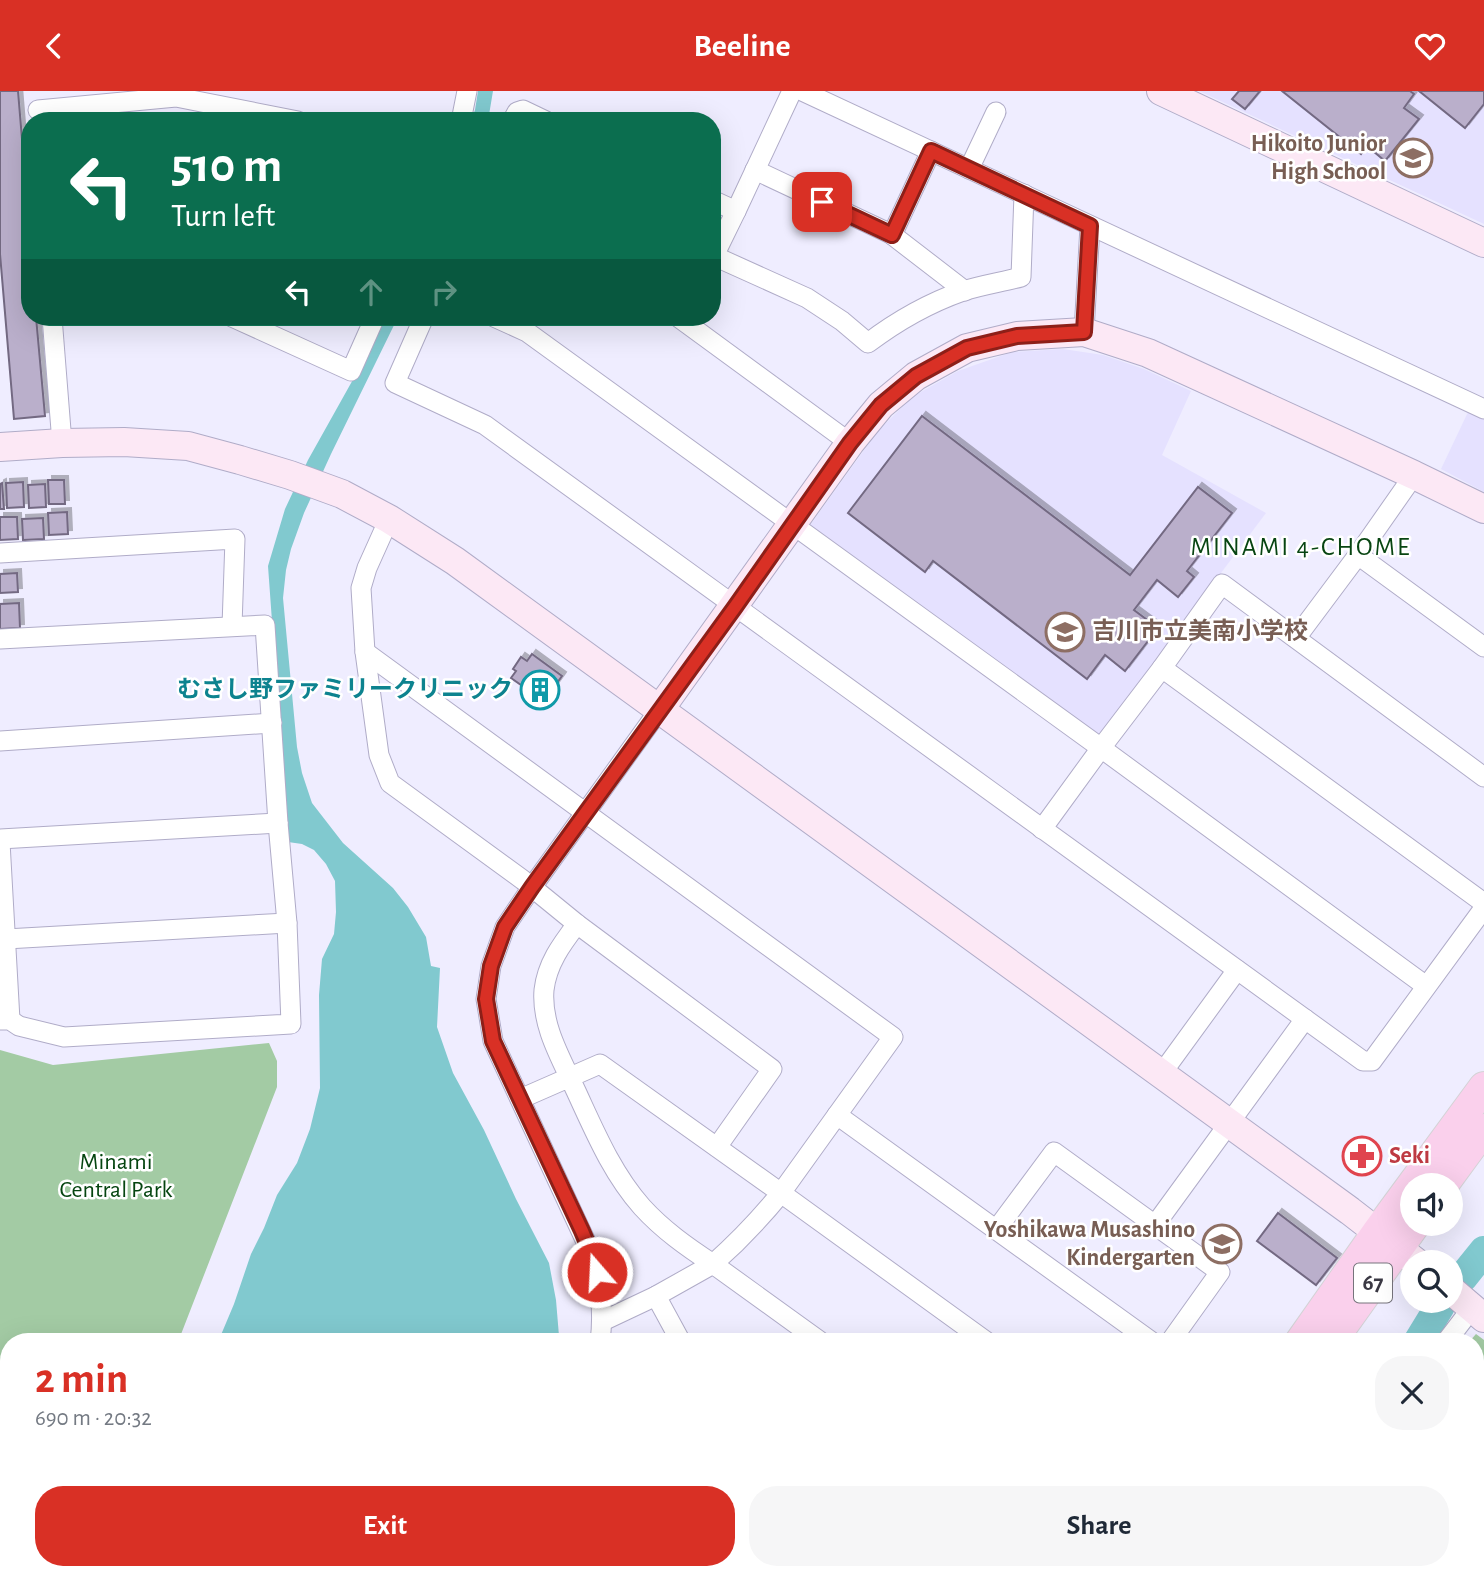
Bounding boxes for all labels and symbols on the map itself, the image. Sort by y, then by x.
place label: Hikoito Junior High School [1251,132,1387,184]
school or university icon: Hikoito Junior High School [1392,137,1434,179]
pin [792,172,852,232]
district label: MINAMI 4-CHOME [1191,534,1411,560]
school or university icon: 吉川市立美南小学校 [1044,611,1086,653]
place label: 吉川市立美南小学校 [1092,618,1308,644]
building icon: むさし野ファミリークリニック [519,669,561,711]
place label: むさし野ファミリークリニック [177,677,513,702]
pharmacy icon: Seki [1341,1135,1383,1177]
place label: Seki [1389,1144,1430,1168]
park label: Minami Central Park [59,1150,173,1202]
place label: Yoshikawa Musashino Kindergarten [984,1218,1195,1270]
school or university icon: Yoshikawa Musashino Kindergarten [1201,1223,1243,1265]
position arrow [560,1235,634,1309]
road number: 67 [1354,1263,1392,1303]

